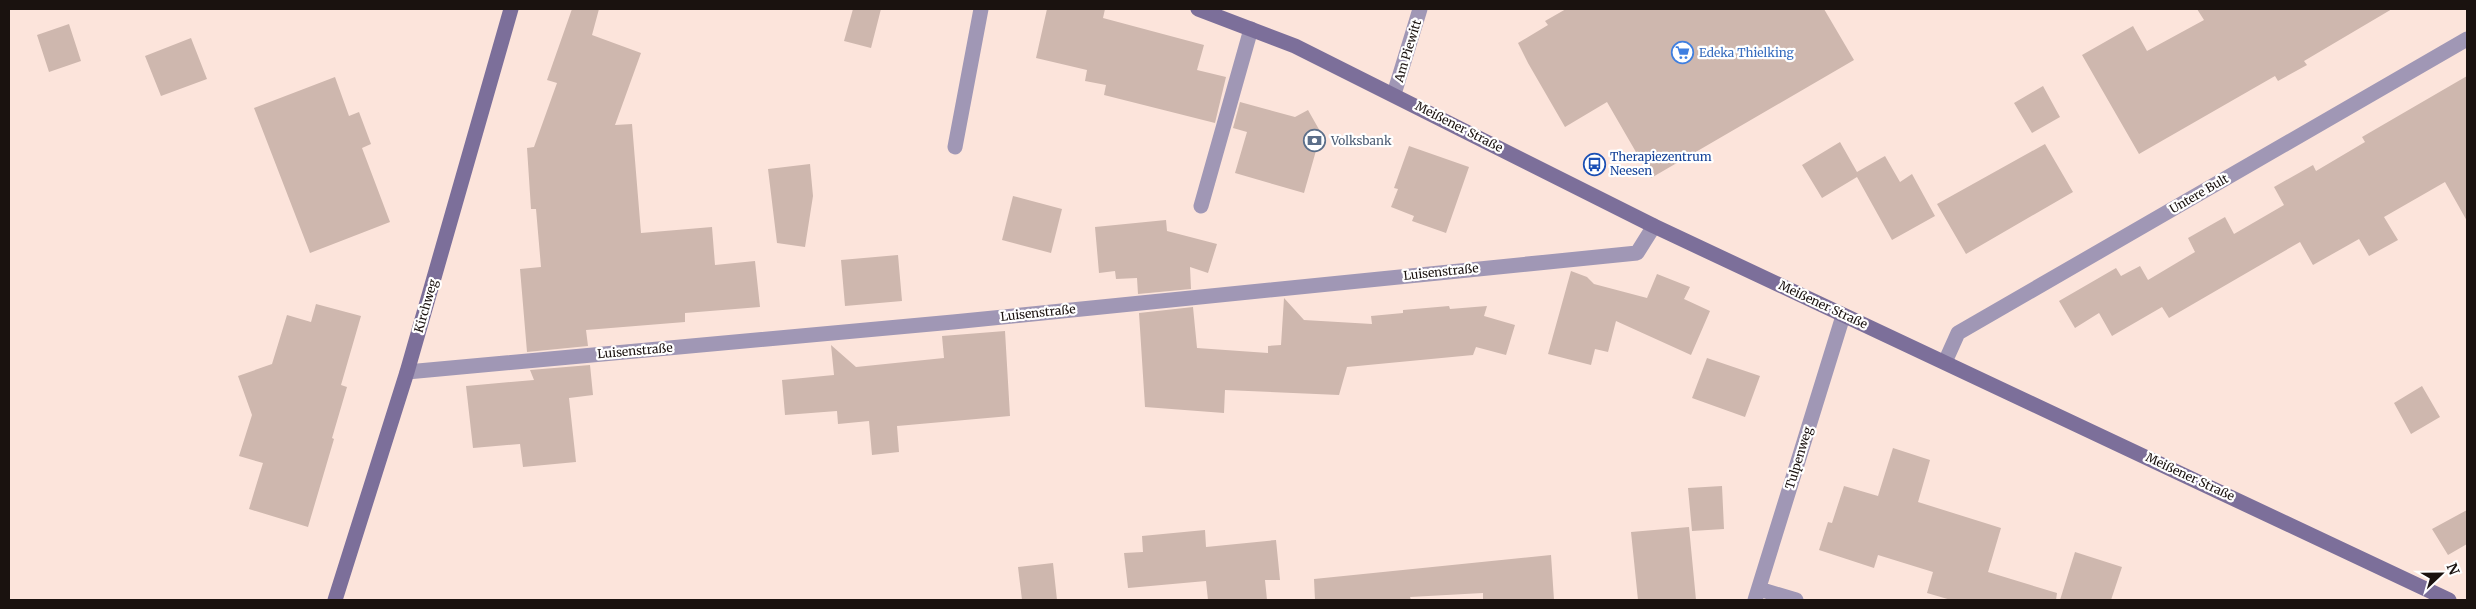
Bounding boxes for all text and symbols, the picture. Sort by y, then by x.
street label: Am Piewitt [1391,17,1424,85]
supermarket icon: Edeka Thielking [1671,41,1695,65]
place label: Edeka Thielking [1699,45,1795,60]
street label: Meißener Straße [1413,98,1506,155]
bank icon: Volksbank [1303,129,1327,153]
place label: Volksbank [1330,133,1392,148]
place label: Therapiezentrum Neesen [1610,149,1712,178]
bus stop icon: Therapiezentrum Neesen [1582,152,1606,176]
street label: Untere Bult [2167,171,2231,216]
street label: Luisenstraße [1403,260,1479,283]
street label: Kirchweg [411,277,440,334]
street label: Meißener Straße [1776,277,1870,332]
street label: Luisenstraße [1000,301,1076,324]
street label: Luisenstraße [597,340,673,361]
street label: Tulpenweg [1782,424,1815,491]
street label: Meißener Straße [2143,449,2237,504]
north arrow [2416,549,2466,599]
text: N [2443,561,2463,578]

